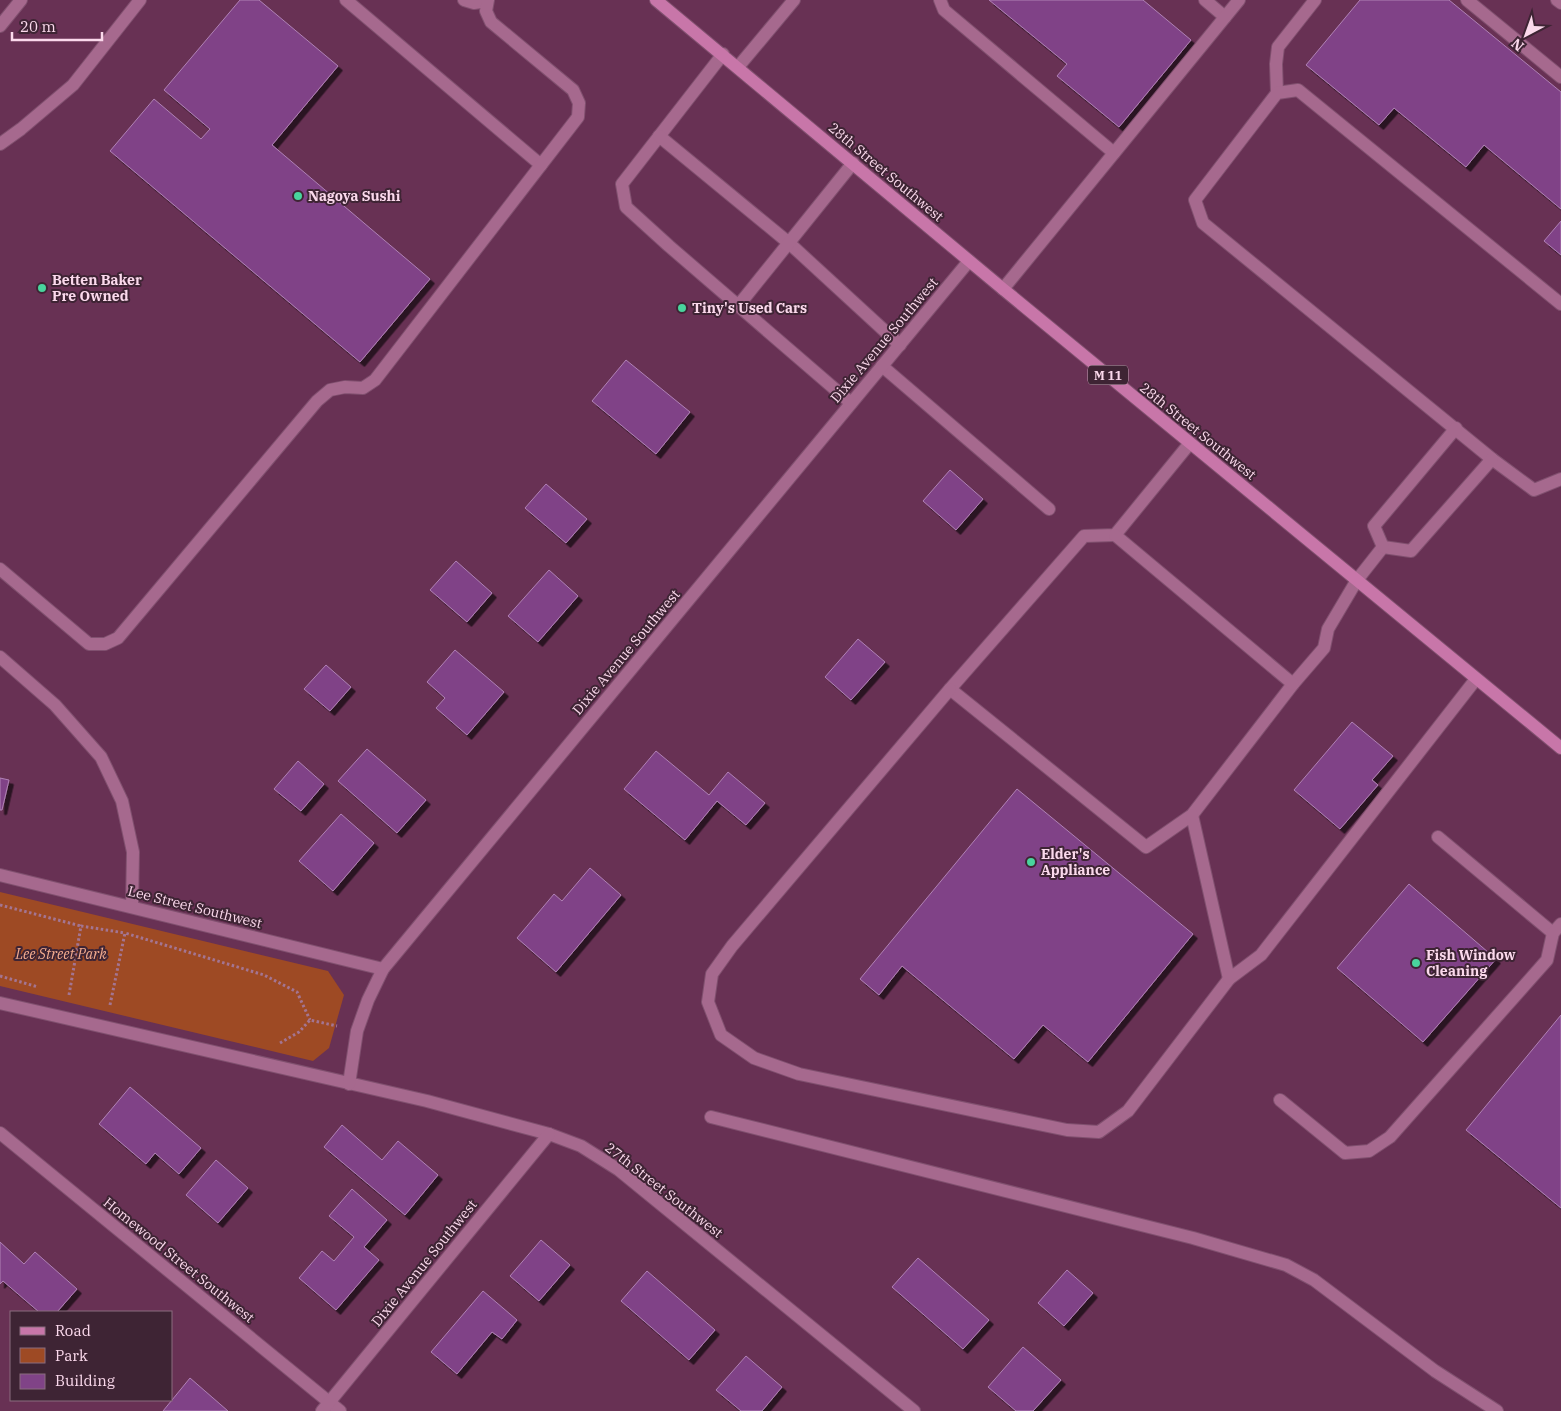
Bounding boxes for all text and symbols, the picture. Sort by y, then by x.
scale bar [12,10,102,42]
north arrow [1501,10,1551,60]
text: 20 m [20,17,56,36]
text: N [1507,34,1528,55]
street label: 28th Street Southwest [825,119,947,225]
place label: Nagoya Sushi [308,187,401,205]
marker: Nagoya Sushi [292,190,304,202]
place label: Betten Baker Pre Owned [52,271,142,305]
street label: Dixie Avenue Southwest [826,274,942,406]
marker: Betten Baker Pre Owned [36,282,48,294]
place label: Tiny's Used Cars [692,299,807,317]
marker: Tiny's Used Cars [676,302,688,314]
road number: M 11 [1088,366,1128,384]
street label: 28th Street Southwest [1136,379,1260,484]
street label: Dixie Avenue Southwest [568,586,684,718]
place label: Elder's Appliance [1041,845,1110,879]
marker: Elder's Appliance [1025,856,1037,868]
street label: Lee Street Southwest [126,882,264,932]
park label: Lee Street Park [14,945,107,963]
place label: Fish Window Cleaning [1426,946,1516,980]
marker: Fish Window Cleaning [1410,957,1422,969]
street label: 27th Street Southwest [601,1138,727,1242]
street label: Homewood Street Southwest [100,1193,258,1327]
street label: Dixie Avenue Southwest [367,1196,481,1330]
legend [10,1311,172,1401]
text: Road [55,1321,91,1340]
text: Park [55,1346,88,1365]
text: Building [55,1371,115,1390]

